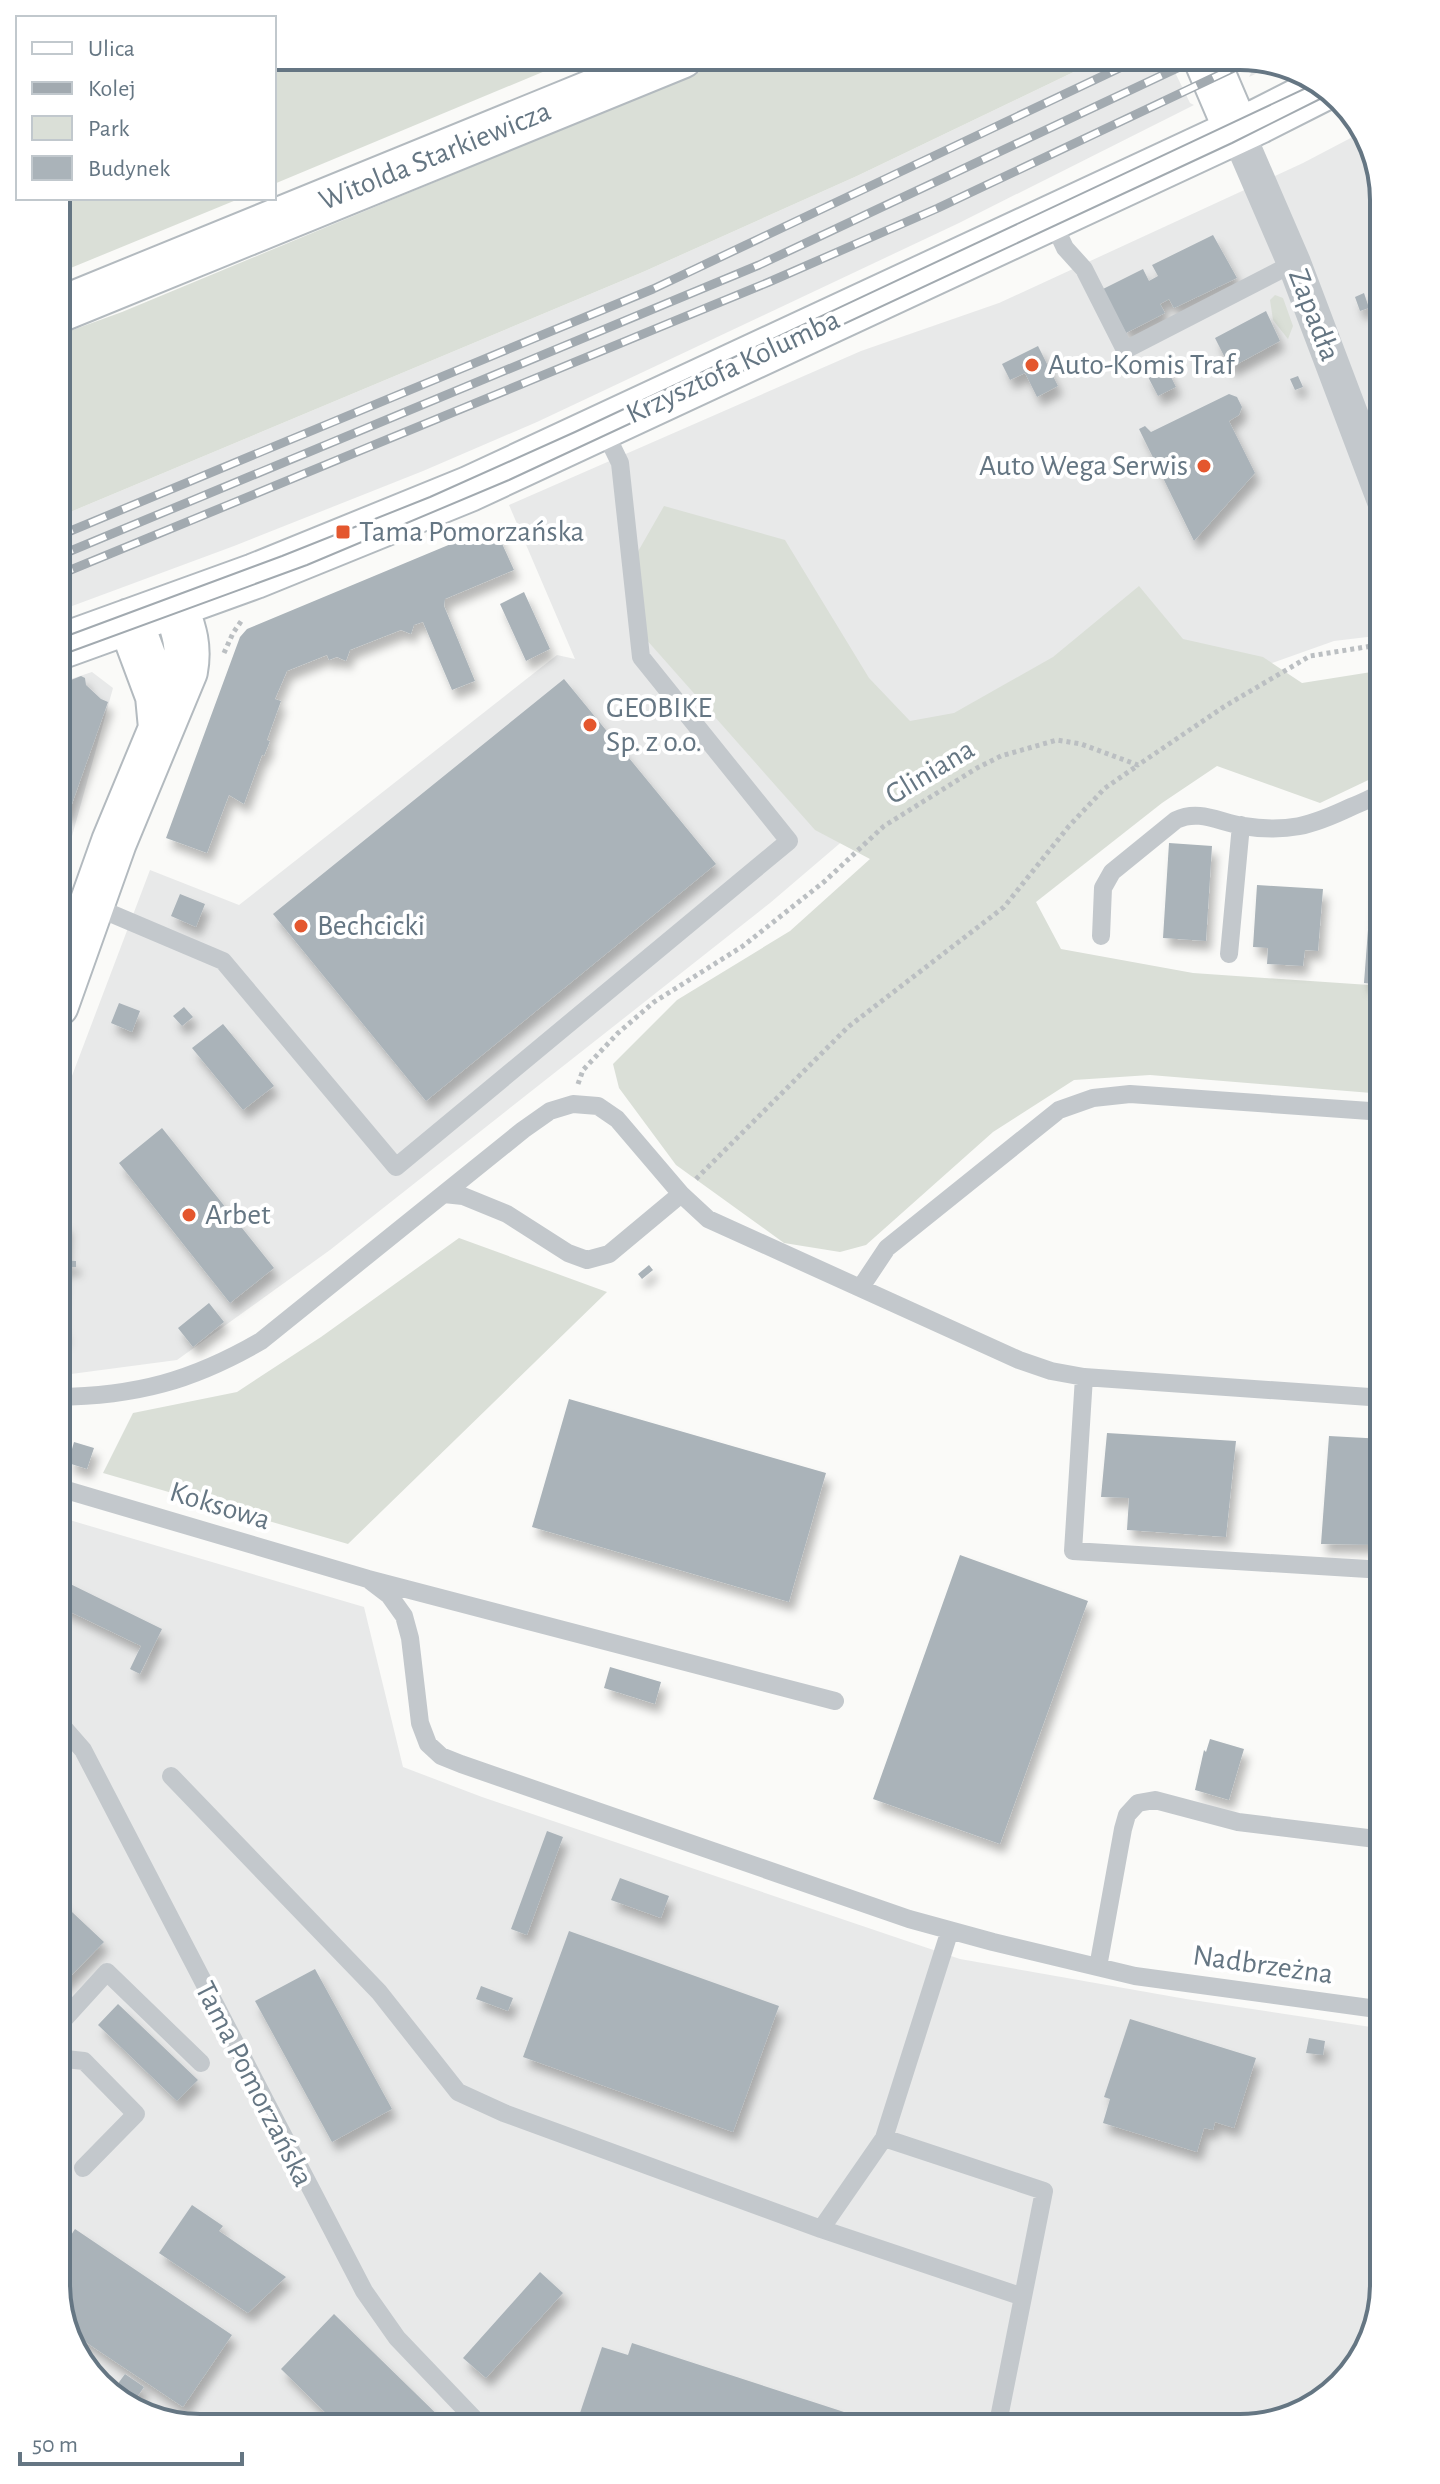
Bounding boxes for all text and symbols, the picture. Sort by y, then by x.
legend [16,16,276,200]
text: Ulica [88,37,135,61]
text: Kolej [88,77,136,101]
street label: Witolda Starkiewicza [315,96,555,216]
text: Park [88,117,129,141]
text: Budynek [88,157,170,181]
street label: Zapadła [1283,265,1345,365]
street label: Krzysztofa Kolumba [622,304,844,430]
place label: Auto-Komis Traf [1048,350,1236,380]
marker: Auto-Komis Traf [1023,356,1041,374]
place label: Auto Wega Serwis [979,451,1188,481]
marker: Auto Wega Serwis [1195,457,1213,475]
place label: Tama Pomorzańska [359,517,584,547]
marker: Tama Pomorzańska [334,523,352,541]
place label: GEOBIKE Sp. z o.o. [606,693,712,757]
marker: GEOBIKE Sp. z o.o. [581,716,599,734]
street label: Gliniana [880,734,980,810]
place label: Bechcicki [317,911,425,941]
marker: Bechcicki [292,917,310,935]
place label: Arbet [205,1200,271,1230]
marker: Arbet [180,1206,198,1224]
street label: Koksowa [166,1477,274,1535]
street label: Nadbrzeżna [1191,1940,1335,1990]
street label: Tama Pomorzańska [189,1977,319,2191]
scale bar [20,2416,242,2466]
text: 50 m [32,2433,78,2457]

